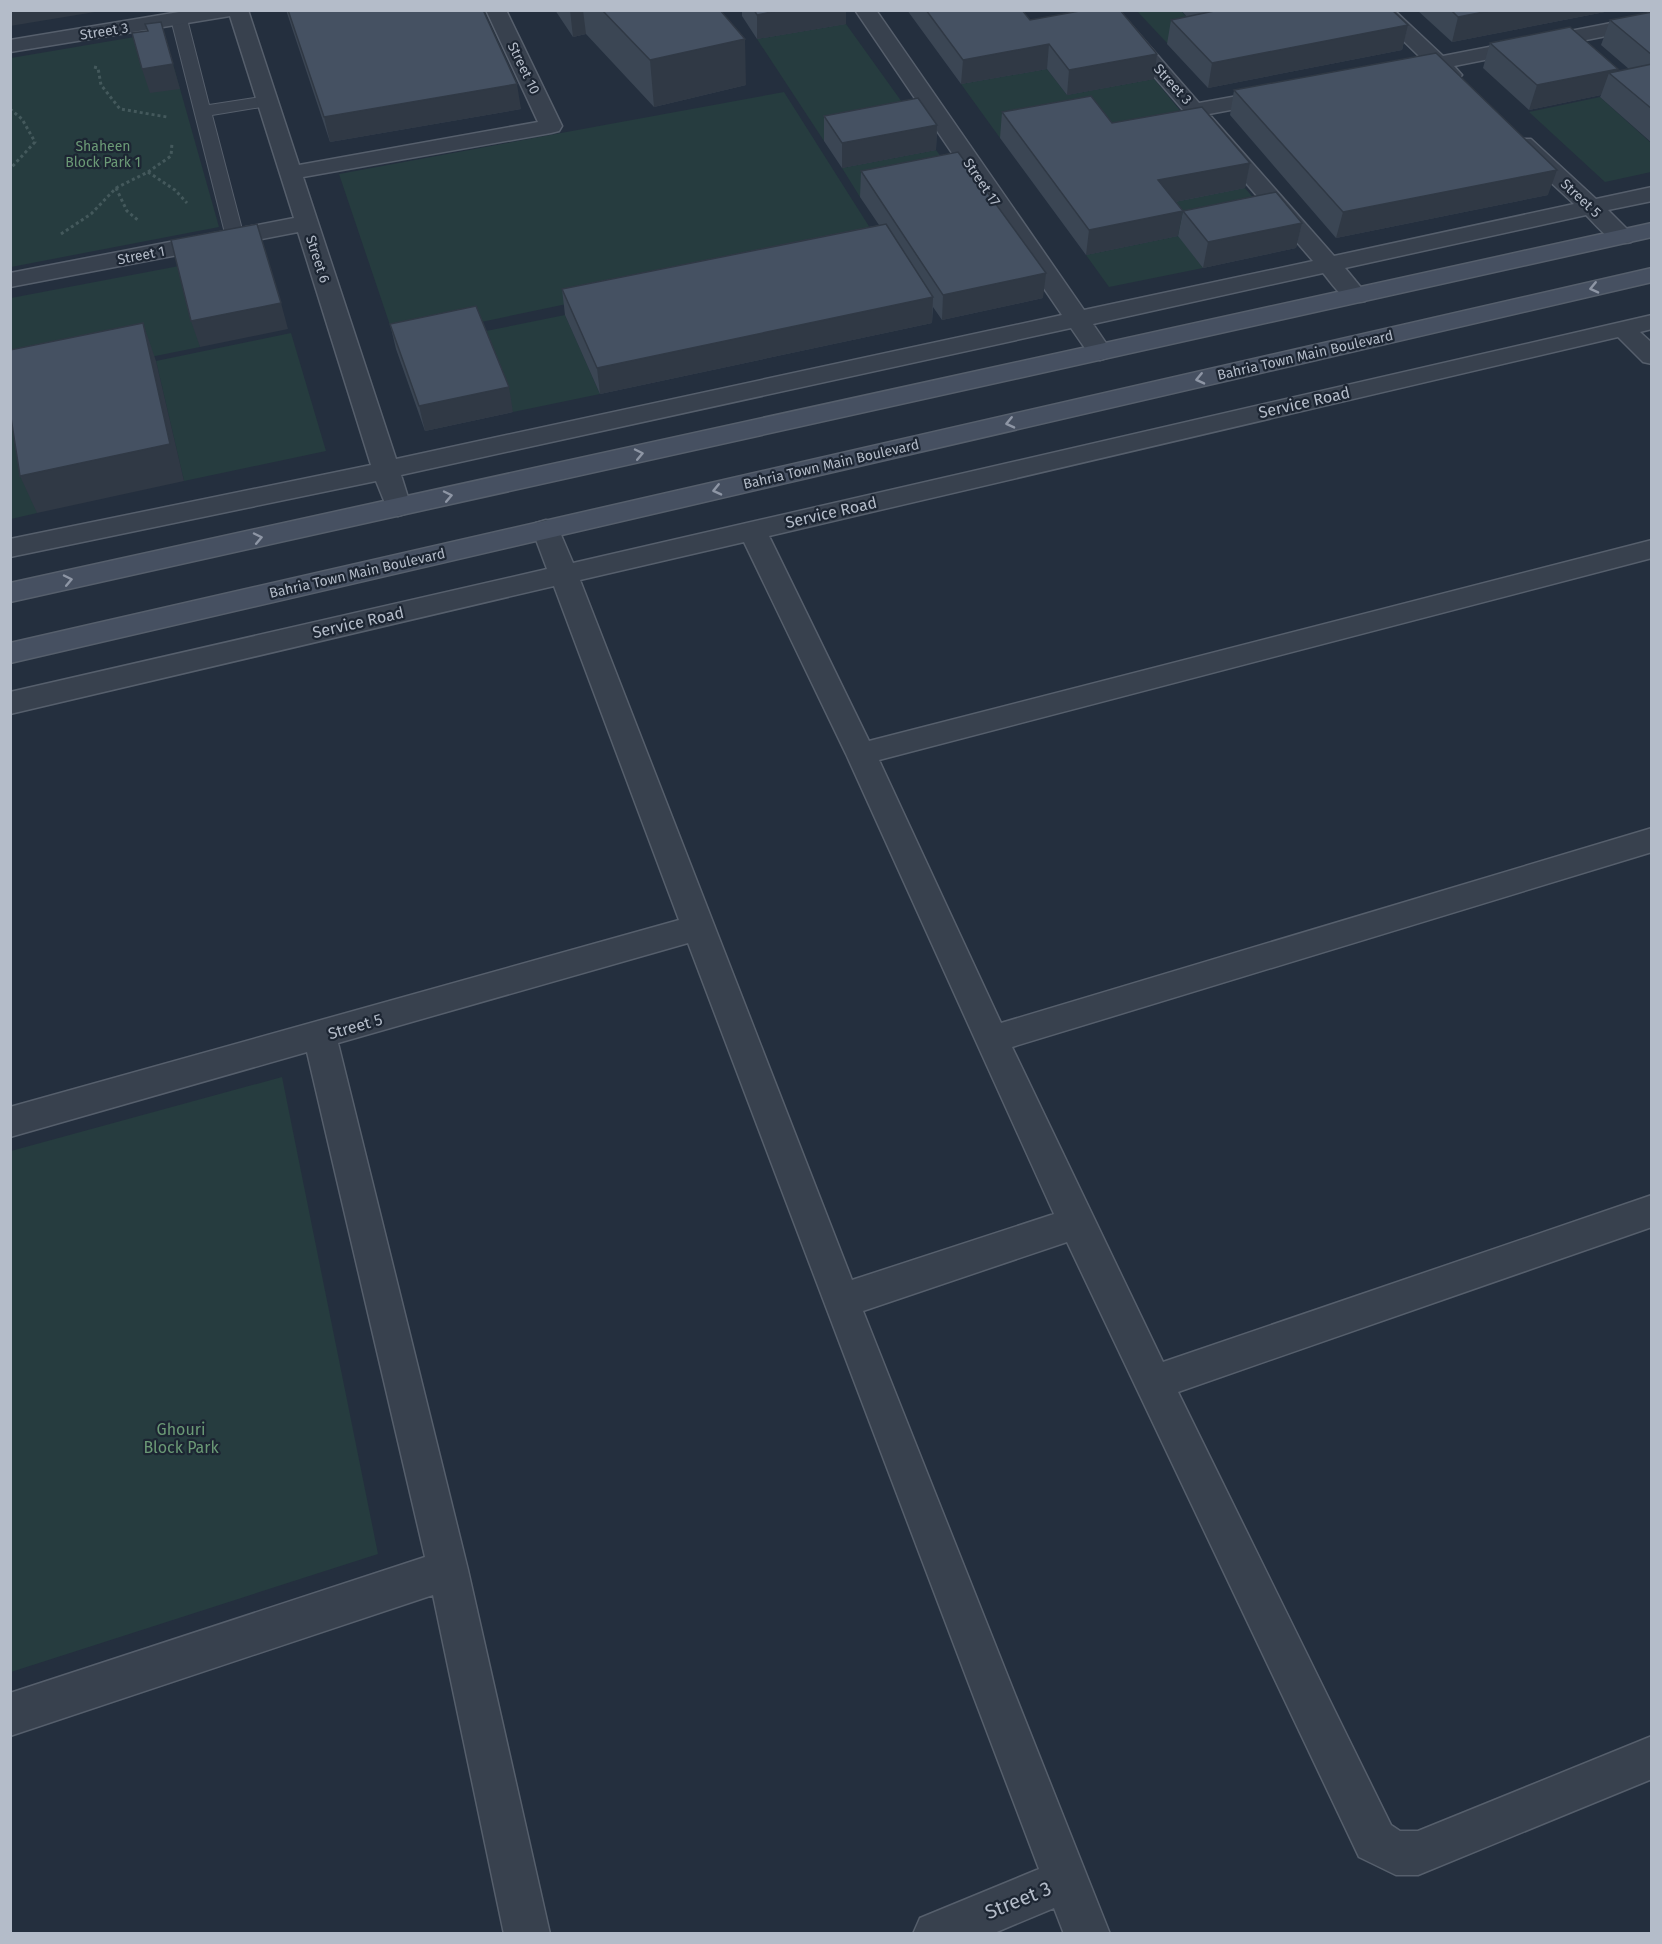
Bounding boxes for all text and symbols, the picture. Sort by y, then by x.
street label: Street 3 [79,19,129,44]
street label: Street 10 [504,40,543,97]
street label: Street 3 [1150,61,1195,108]
park label: Shaheen Block Park 1 [65,138,141,171]
street label: Street 17 [959,155,1004,209]
street label: Street 5 [1557,176,1604,221]
street label: Street 6 [302,233,333,285]
street label: Street 1 [116,243,166,268]
one-way arrow [1590,281,1600,294]
street label: Bahria Town Main Boulevard [1215,327,1395,384]
one-way arrow [1195,372,1205,385]
street label: Service Road [1257,383,1352,422]
one-way arrow [1005,415,1015,428]
street label: Bahria Town Main Boulevard [741,436,921,493]
one-way arrow [634,448,644,461]
one-way arrow [713,483,723,496]
one-way arrow [443,491,453,504]
street label: Service Road [784,493,879,532]
one-way arrow [253,533,263,546]
street label: Bahria Town Main Boulevard [267,545,447,602]
one-way arrow [62,575,72,588]
street label: Service Road [311,603,406,642]
street label: Street 5 [326,1010,385,1043]
park label: Ghouri Block Park [143,1420,219,1457]
street label: Street 3 [981,1876,1055,1924]

